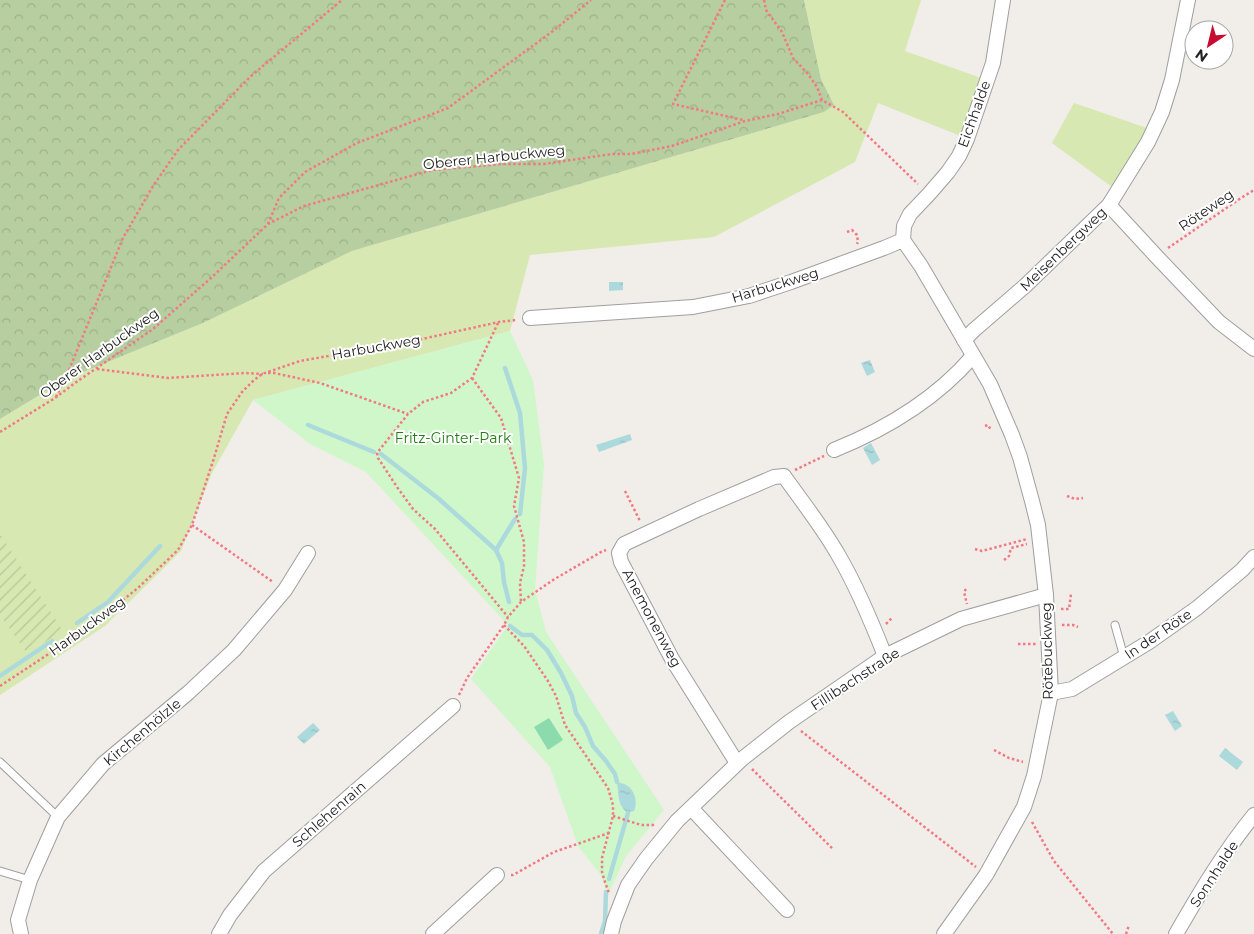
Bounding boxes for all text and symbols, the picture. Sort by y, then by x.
north arrow [1184,20,1234,70]
text: N [1192,45,1211,66]
street label: Eichhalde [954,78,994,150]
street label: Oberer Harbuckweg [422,141,566,173]
street label: Röteweg [1175,185,1237,235]
street label: Meisenbergweg [1016,203,1110,295]
street label: Harbuckweg [729,263,821,307]
street label: Oberer Harbuckweg [36,304,162,402]
street label: Harbuckweg [330,330,422,364]
park label: Fritz-Ginter-Park [395,429,512,447]
street label: Anemonenweg [618,566,686,670]
street label: Harbuckweg [45,592,129,660]
street label: Rötebuckweg [1037,602,1057,700]
street label: In der Röte [1121,605,1195,663]
street label: Fillibachstraße [807,644,903,714]
street label: Kirchenhölzle [100,694,184,770]
street label: Schlehenrain [288,777,370,851]
street label: Sonnhalde [1186,837,1242,911]

